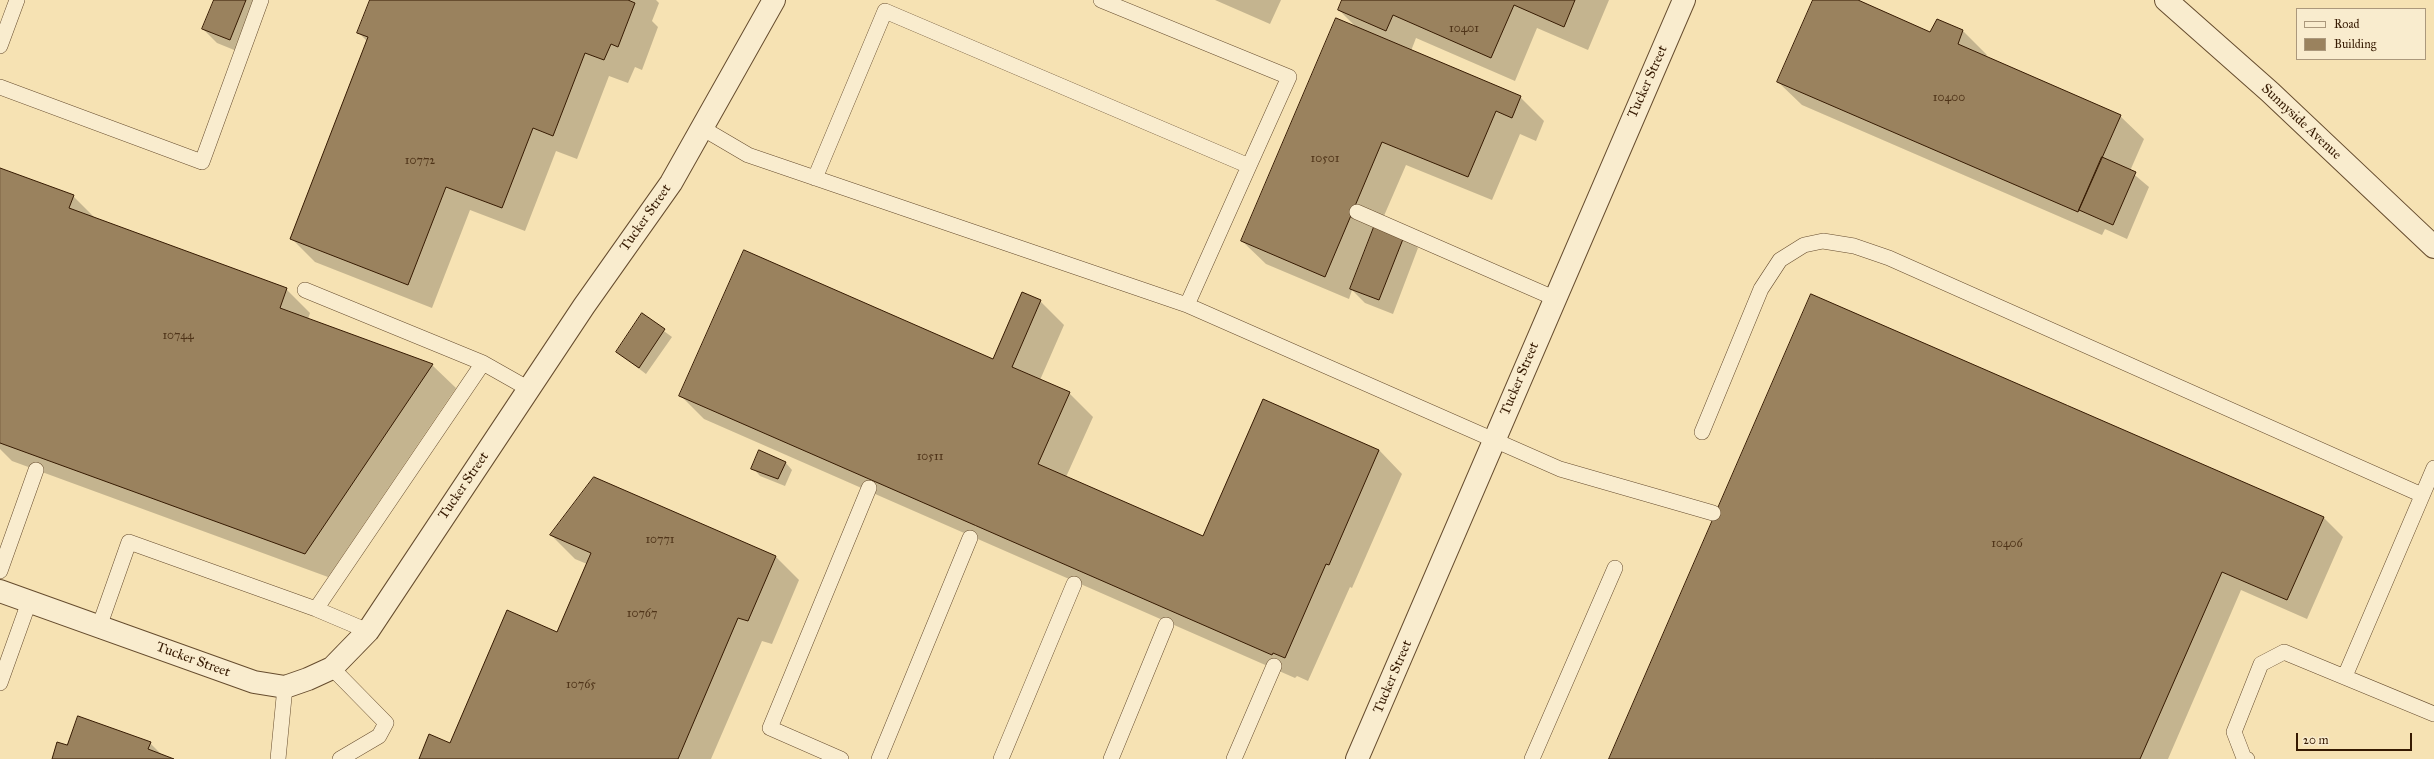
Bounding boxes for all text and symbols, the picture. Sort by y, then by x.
legend [2296,8,2426,60]
text: Road [2334,17,2360,31]
house number: 10401 [1449,22,1479,36]
text: Building [2334,37,2376,51]
street label: Tucker Street [1624,43,1672,121]
street label: Sunnyside Avenue [2257,80,2345,164]
house number: 10400 [1933,91,1965,105]
house number: 10501 [1311,152,1339,166]
house number: 10772 [405,154,435,168]
street label: Tucker Street [617,181,675,255]
house number: 10744 [162,329,194,343]
street label: Tucker Street [1497,340,1543,418]
street label: Tucker Street [435,449,493,523]
house number: 10511 [917,450,943,464]
house number: 10771 [645,533,675,547]
house number: 10406 [1991,537,2023,551]
house number: 10767 [627,607,657,621]
street label: Tucker Street [1370,638,1416,716]
street label: Tucker Street [153,639,233,681]
house number: 10765 [566,678,596,692]
scale bar [2298,725,2414,751]
text: 20 m [2303,733,2329,747]

